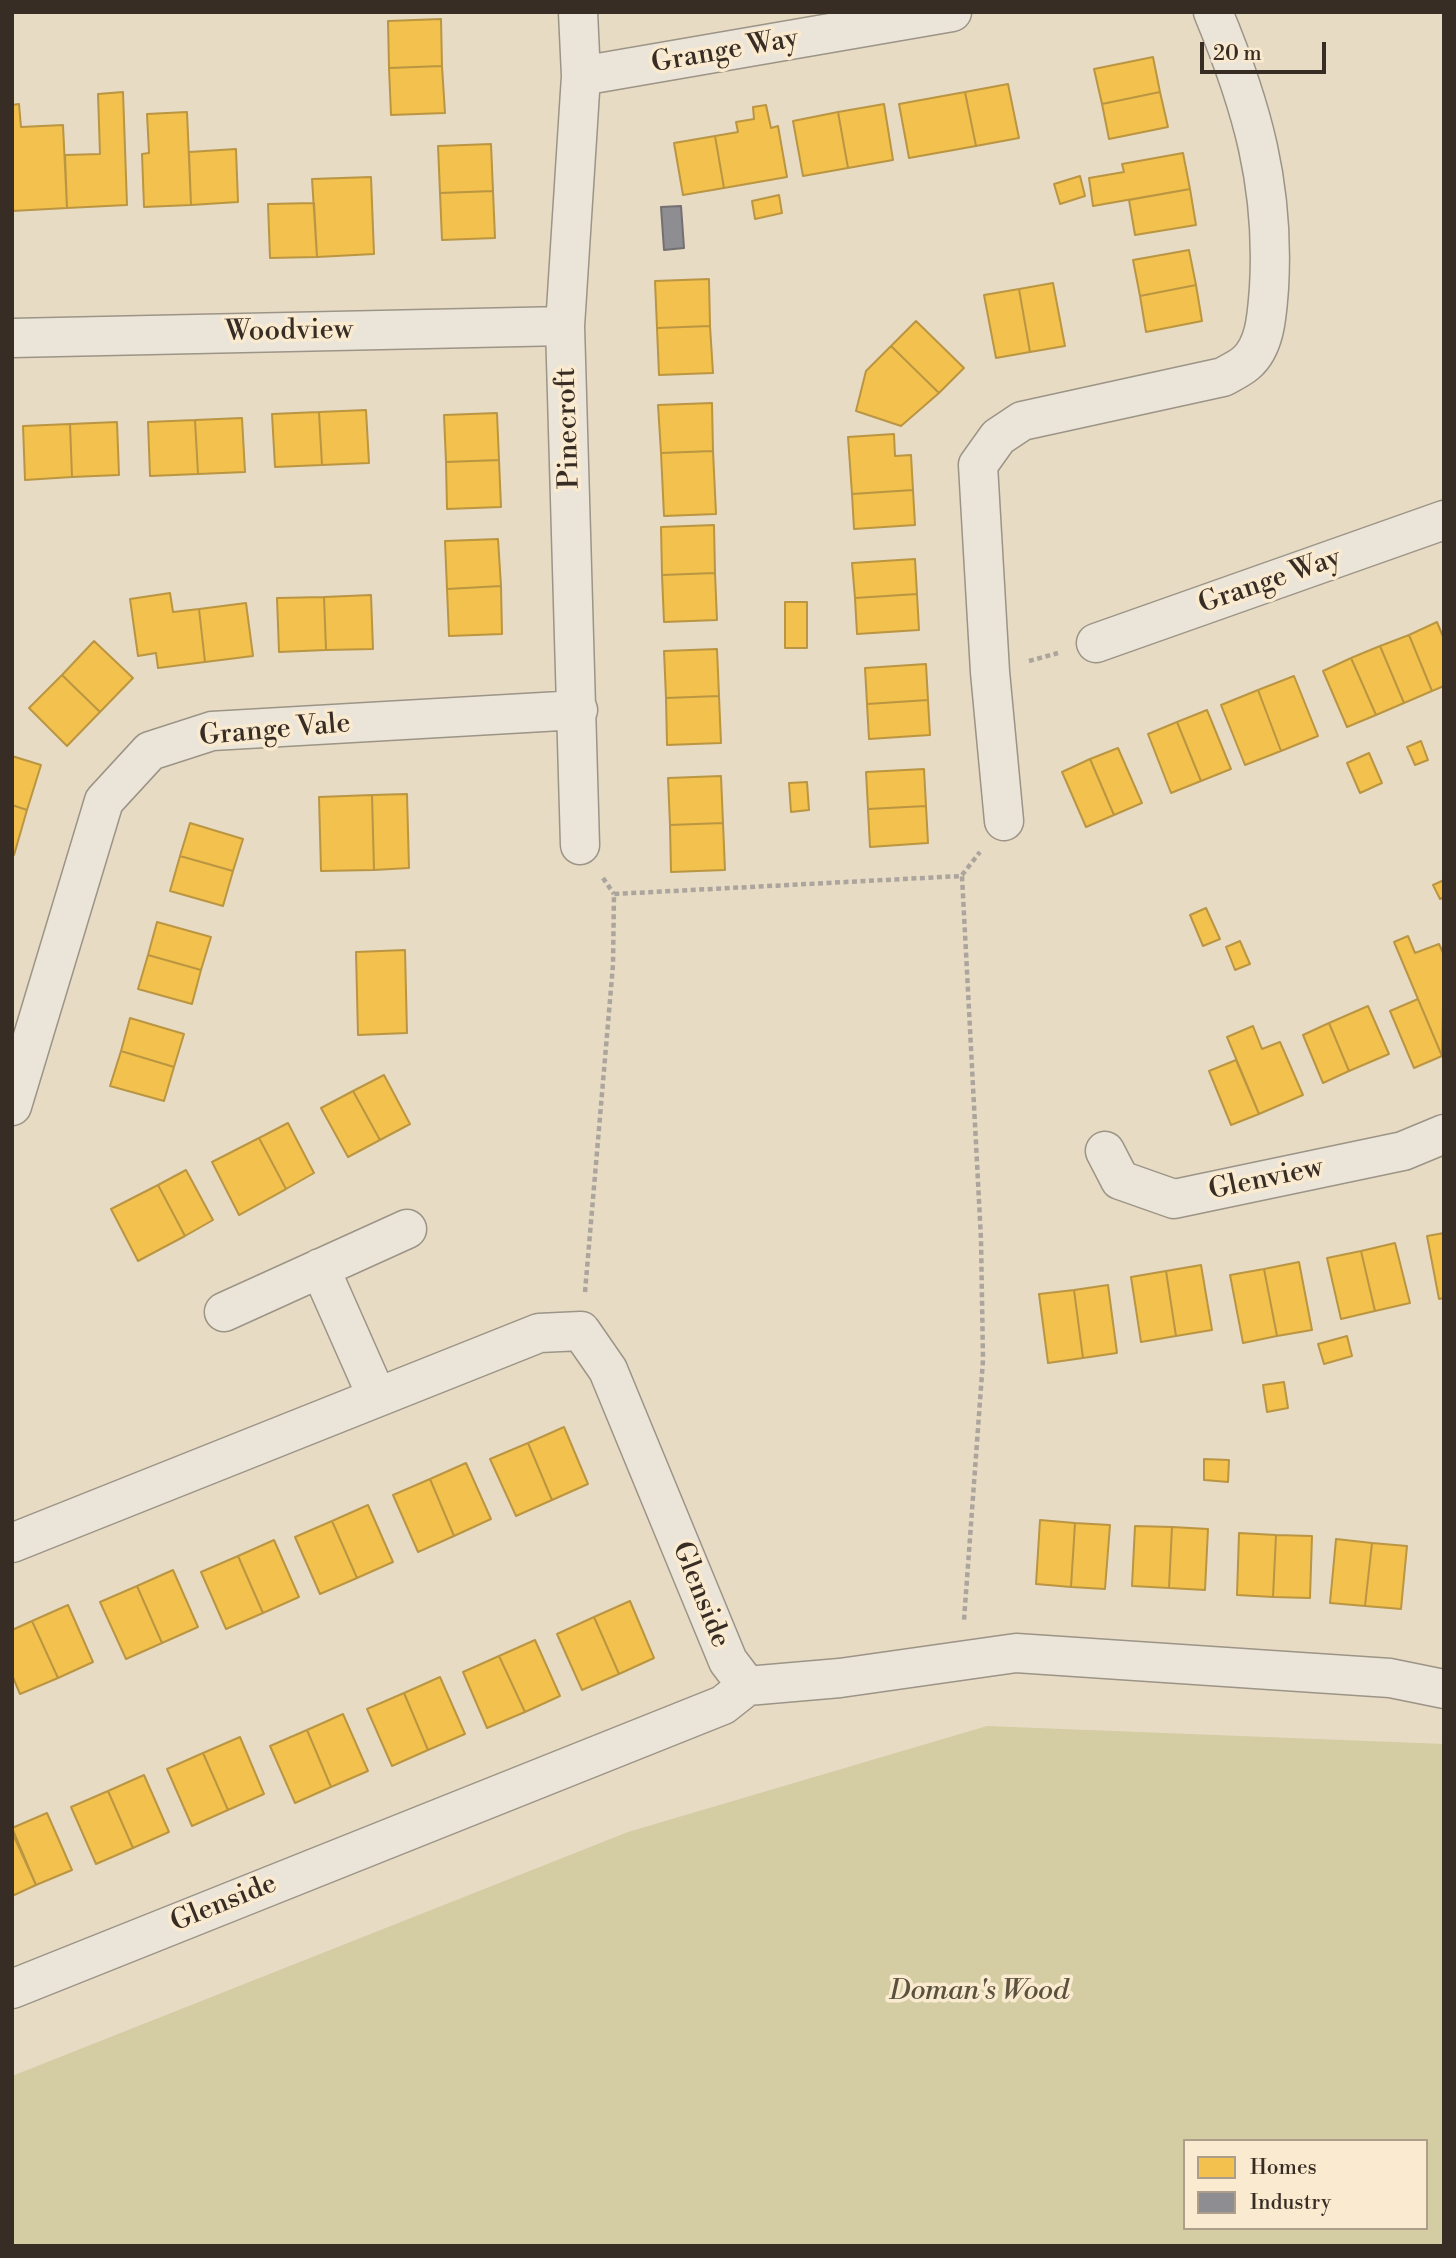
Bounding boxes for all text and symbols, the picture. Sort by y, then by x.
street label: Grange Way [649,23,801,81]
scale bar [1204,28,1330,72]
text: 20 m [1213,41,1262,67]
street label: Woodview [225,314,353,350]
street label: Pinecroft [550,367,588,489]
street label: Grange Way [1194,542,1346,622]
street label: Grange Vale [198,708,352,754]
street label: Glenview [1206,1152,1326,1208]
street label: Glenside [664,1537,736,1653]
street label: Glenside [166,1868,282,1940]
park label: Doman's Wood [889,1975,1069,2009]
legend [1183,2139,1428,2230]
text: Homes [1250,2155,1317,2181]
text: Industry [1250,2190,1331,2216]

